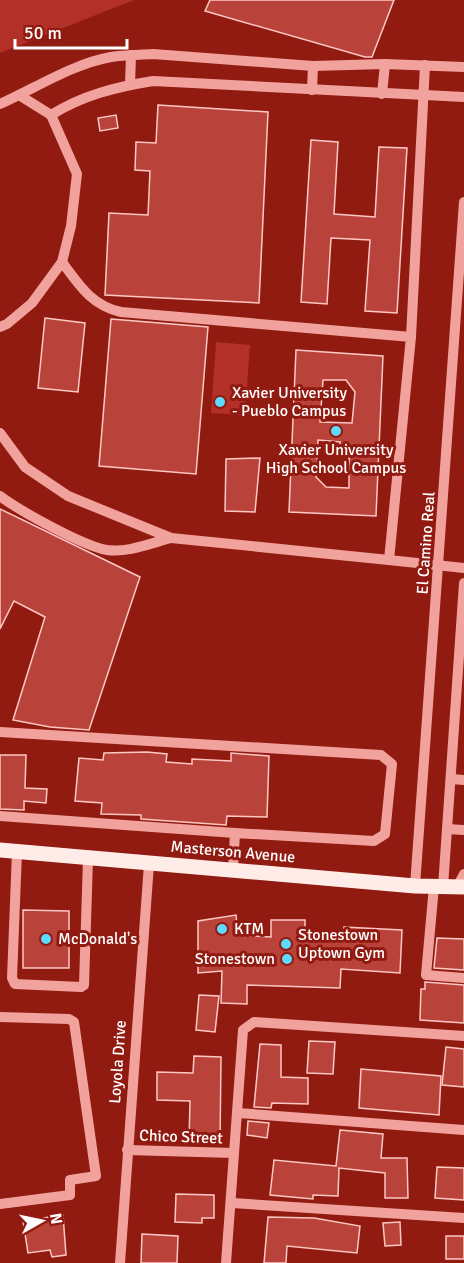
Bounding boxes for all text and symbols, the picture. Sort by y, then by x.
scale bar [15,12,128,50]
text: 50 m [24,22,62,44]
place label: Xavier University - Pueblo Campus [232,383,347,421]
marker: Xavier University - Pueblo Campus [213,395,227,409]
marker: Xavier University High School Campus [329,424,343,438]
place label: Xavier University High School Campus [266,440,406,478]
street label: El Camino Real [412,491,440,595]
street label: Masterson Avenue [170,837,296,867]
place label: KTM [234,919,264,939]
marker: KTM [215,922,229,936]
place label: Stonestown Uptown Gym [298,925,385,963]
place label: McDonald's [58,929,137,949]
marker: McDonald's [39,932,53,946]
marker: Stonestown Uptown Gym [279,937,293,951]
place label: Stonestown [195,949,275,969]
marker: Stonestown [280,952,294,966]
street label: Loyola Drive [105,1020,131,1104]
street label: Chico Street [139,1126,224,1148]
north arrow [12,1191,72,1251]
text: N [45,1212,67,1226]

